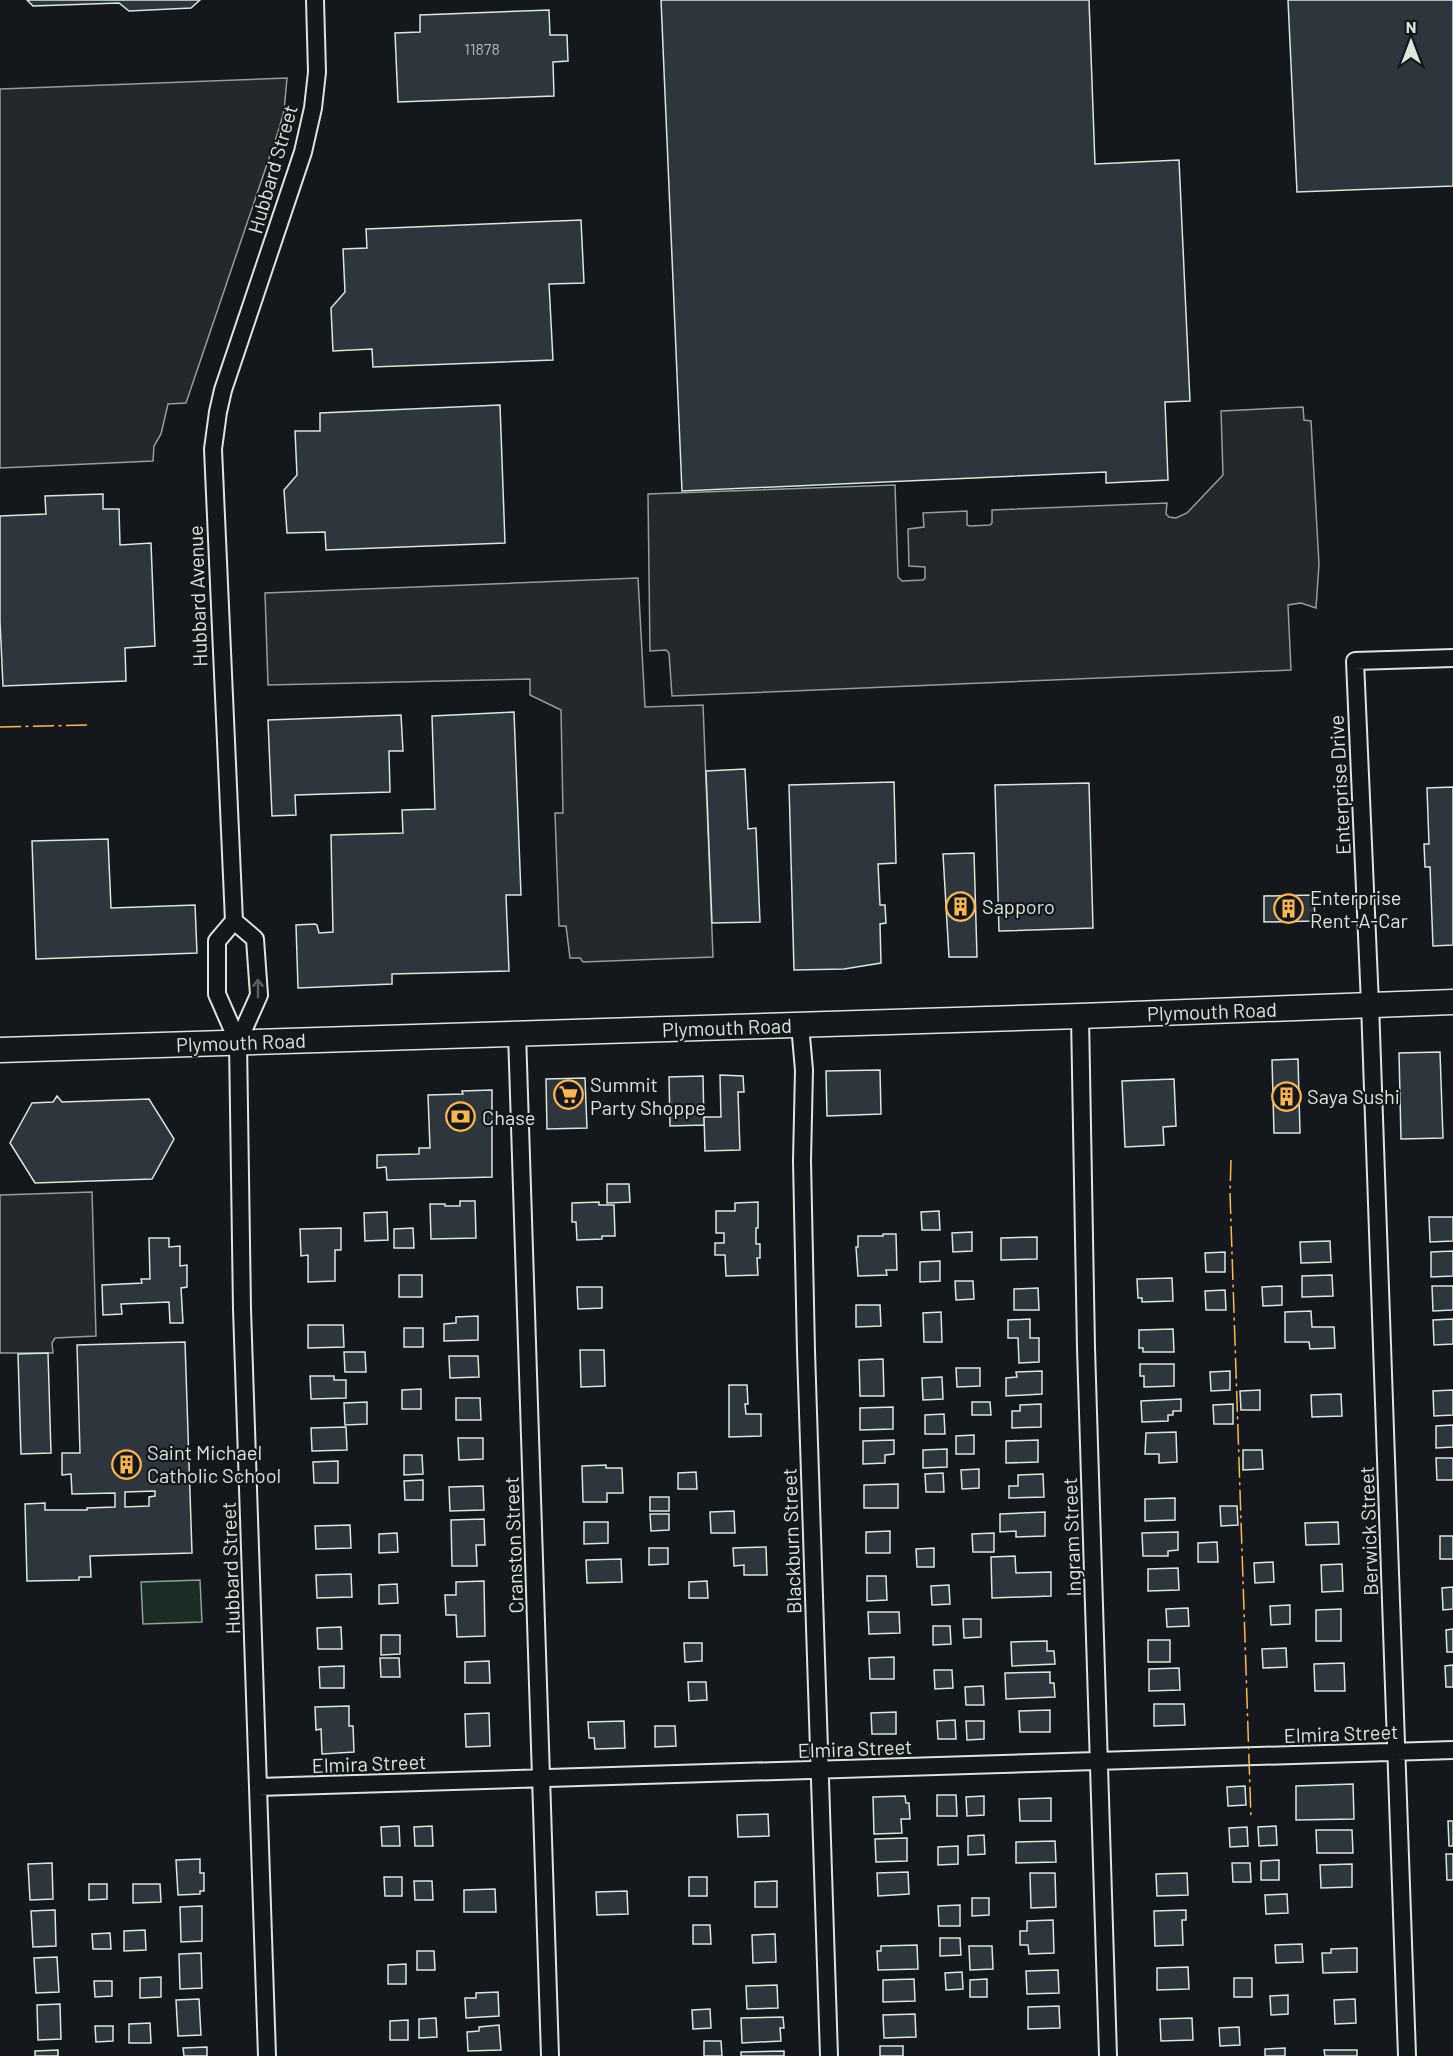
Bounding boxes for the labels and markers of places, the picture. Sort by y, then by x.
place label: Enterprise Rent-A-Car [1310,885,1408,932]
building icon: Sapporo [945,890,977,922]
building icon: Enterprise Rent-A-Car [1273,892,1305,924]
place label: Sapporo [982,894,1055,918]
place label: Summit Party Shoppe [590,1072,706,1119]
supermarket icon: Summit Party Shoppe [553,1079,585,1111]
building icon: Saya Sushi [1270,1080,1302,1112]
place label: Saya Sushi [1307,1084,1400,1108]
bank icon: Chase [445,1101,477,1133]
place label: Chase [482,1105,535,1129]
place label: Saint Michael Catholic School [147,1440,281,1487]
building icon: Saint Michael Catholic School [110,1448,142,1480]

